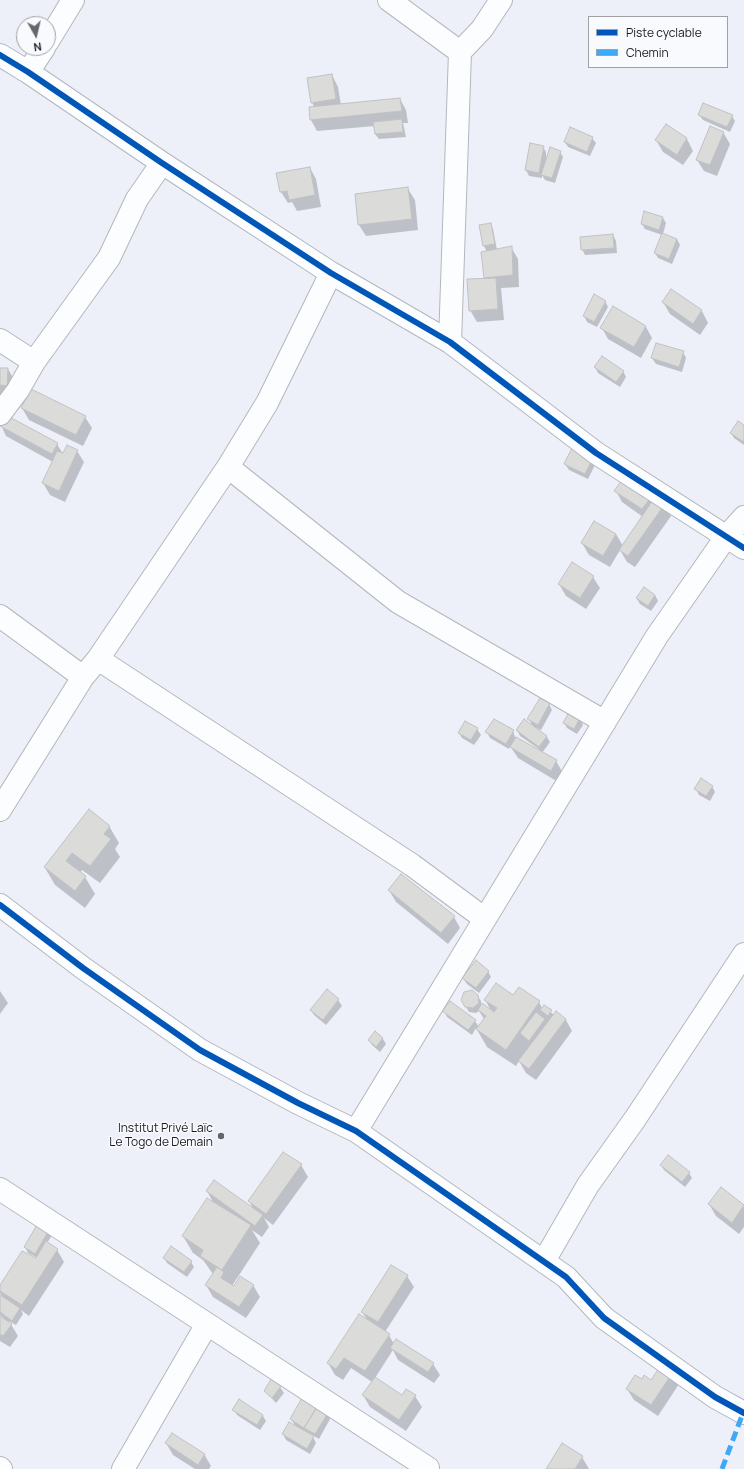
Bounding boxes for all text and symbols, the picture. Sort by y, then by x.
north arrow [16,16,56,56]
legend [588,16,728,68]
text: Piste cyclable [626,24,702,41]
text: N [33,39,43,55]
text: Chemin [626,44,669,61]
place label: Institut Privé Laïc Le Togo de Demain [109,1122,213,1150]
marker: Institut Privé Laïc Le Togo de Demain [216,1131,226,1141]

